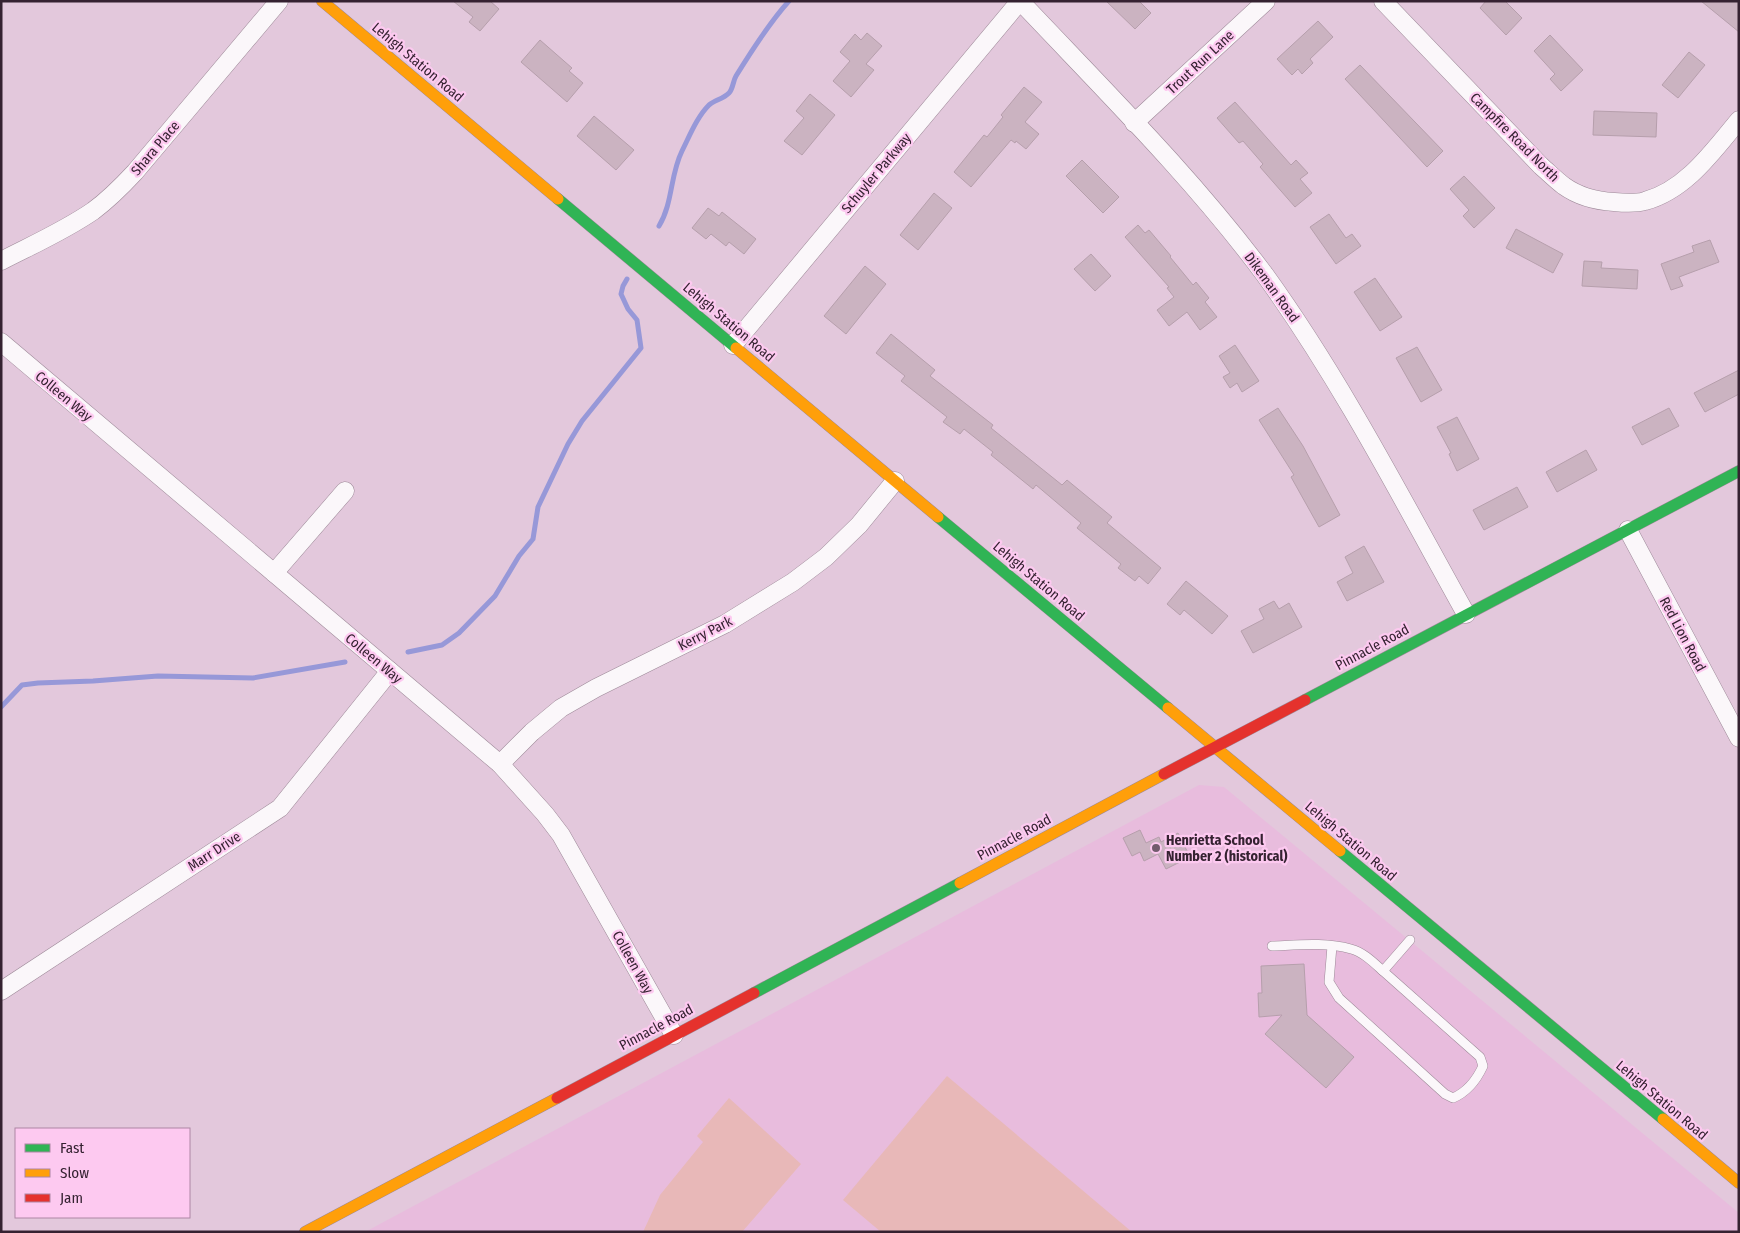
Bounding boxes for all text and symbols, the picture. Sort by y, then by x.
street label: Lehigh Station Road [368,19,467,106]
street label: Trout Run Lane [1163,27,1238,98]
street label: Campfire Road North [1467,89,1563,185]
street label: Shara Place [128,117,183,179]
street label: Schuyler Parkway [838,129,915,217]
street label: Dikeman Road [1241,249,1303,326]
street label: Lehigh Station Road [679,279,778,366]
street label: Colleen Way [32,368,96,426]
street label: Lehigh Station Road [989,538,1088,625]
street label: Red Lion Road [1656,594,1709,674]
street label: Kerry Park [675,612,735,654]
street label: Pinnacle Road [1332,621,1412,674]
street label: Colleen Way [342,630,406,688]
street label: Lehigh Station Road [1301,798,1400,885]
street label: Pinnacle Road [974,811,1054,864]
street label: Marr Drive [185,828,244,875]
place label: Henrietta School Number 2 (historical) [1166,832,1287,865]
marker: Henrietta School Number 2 (historical) [1150,842,1162,854]
street label: Colleen Way [608,928,657,997]
street label: Pinnacle Road [616,1001,696,1054]
street label: Lehigh Station Road [1612,1057,1711,1144]
legend [15,1128,190,1218]
text: Fast [60,1139,84,1157]
text: Slow [60,1164,89,1182]
text: Jam [60,1189,83,1207]

